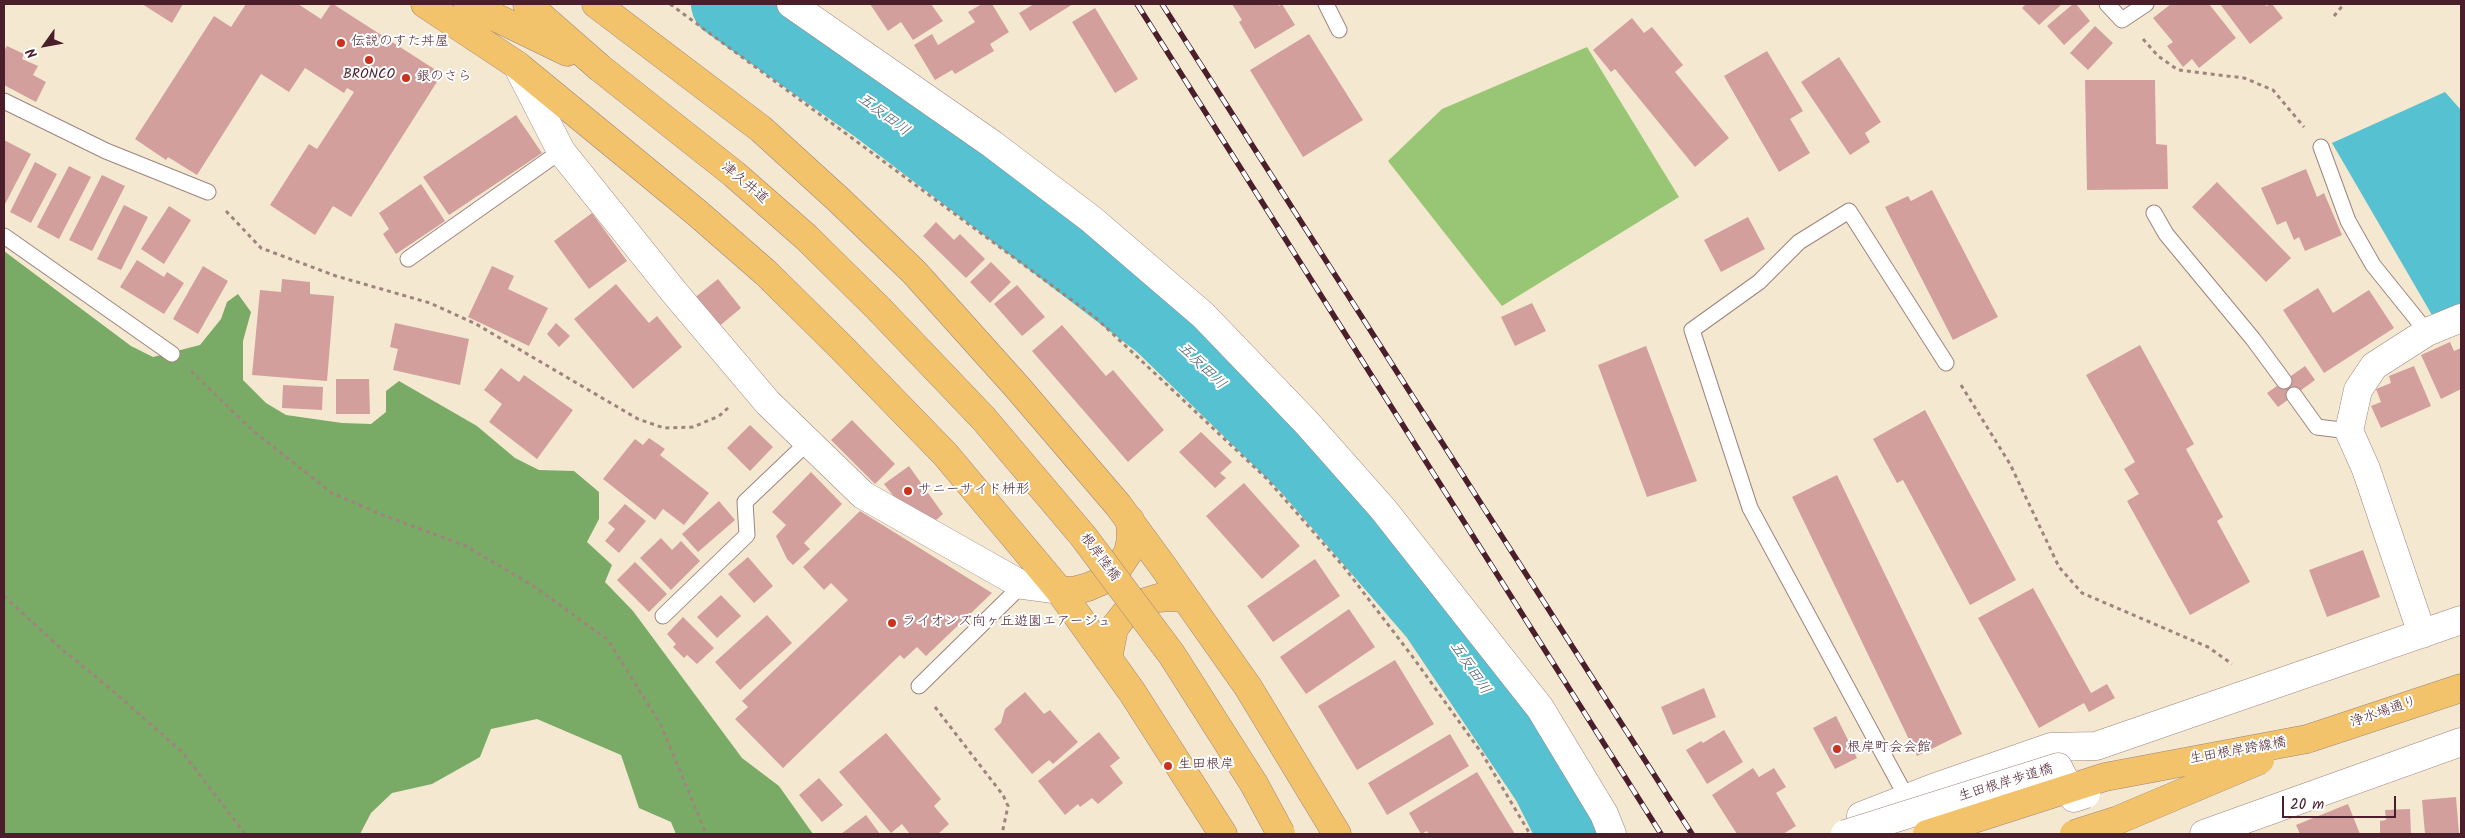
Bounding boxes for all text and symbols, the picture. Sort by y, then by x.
north arrow [20,20,70,70]
place label: 伝説のすた丼屋 [351,35,449,51]
marker: 伝説のすた丼屋 [335,37,347,49]
text: N [21,43,44,63]
marker: BRONCO [363,54,375,66]
place label: BRONCO [343,68,395,84]
place label: 銀のさら [416,70,472,86]
marker: 銀のさら [400,72,412,84]
water label: 五反田川 [854,91,912,141]
street label: 津久井道 [717,160,771,208]
water label: 五反田川 [1173,340,1229,394]
place label: サニーサイド枡形 [918,483,1030,499]
marker: サニーサイド枡形 [902,485,914,497]
street label: 根岸陸橋 [1075,531,1123,585]
place label: ライオンズ向ヶ丘遊園エアージュ [902,615,1111,631]
marker: ライオンズ向ヶ丘遊園エアージュ [886,617,898,629]
water label: 五反田川 [1445,639,1493,699]
street label: 浄水場通り [2348,694,2420,732]
street label: 生田根岸跨線橋 [2188,735,2288,769]
place label: 根岸町会会館 [1847,741,1931,757]
marker: 根岸町会会館 [1831,743,1843,755]
place label: 生田根岸 [1178,758,1234,774]
marker: 生田根岸 [1162,760,1174,772]
street label: 生田根岸歩道橋 [1957,762,2055,806]
scale bar [2285,786,2399,818]
text: 20 m [2290,793,2324,817]

